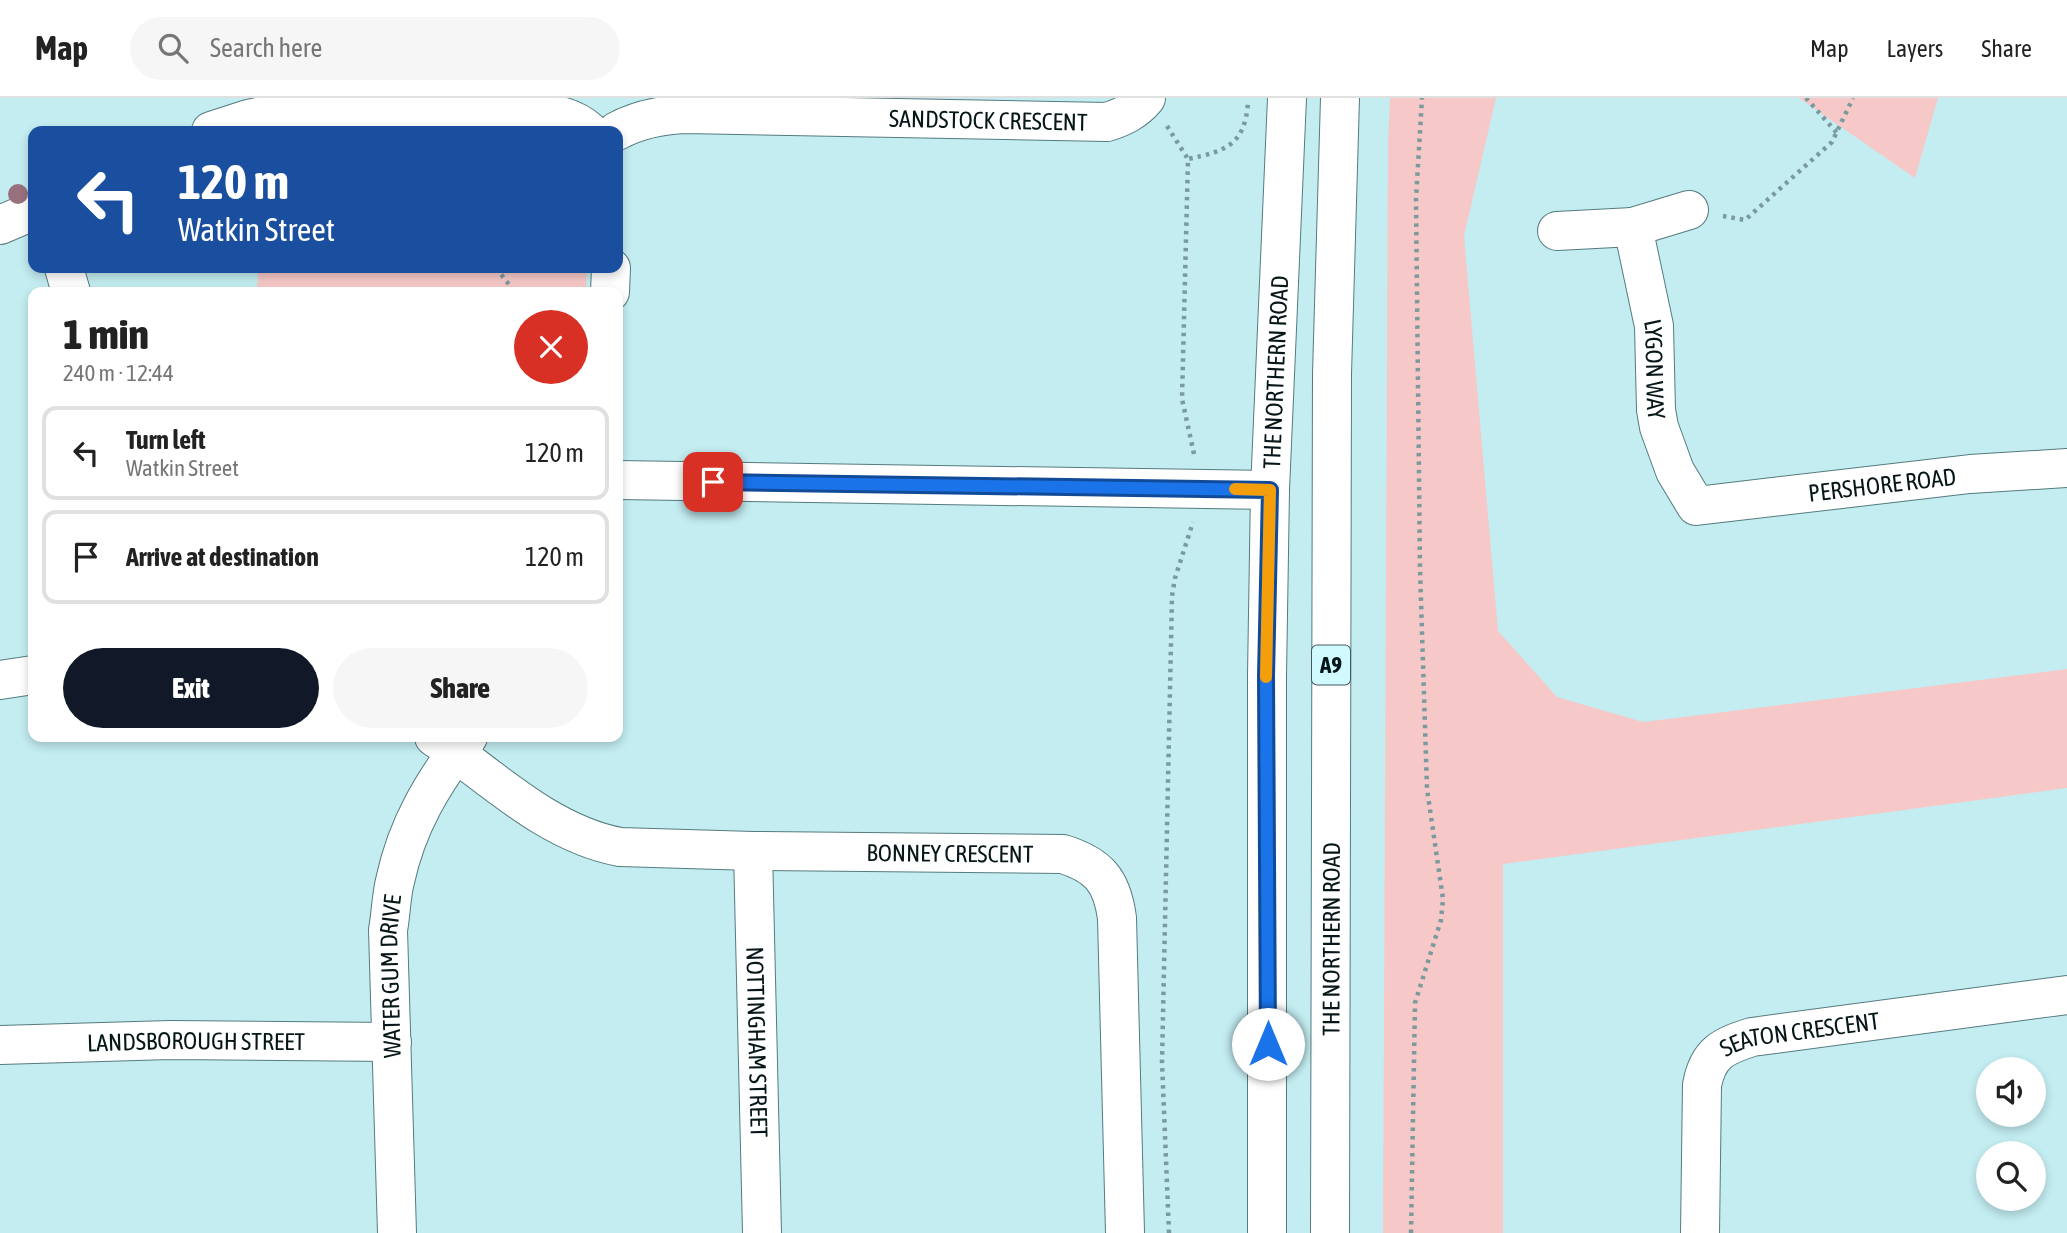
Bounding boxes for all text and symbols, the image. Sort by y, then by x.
search box [130,17,620,80]
text: Map [35,29,88,67]
icon: search [154,29,192,67]
text: Search here [210,33,322,63]
text: Map [1810,35,1849,62]
text: Layers [1887,35,1943,62]
text: Share [1981,35,2032,62]
street label: SANDSTOCK CRESCENT [889,104,1088,135]
text: 120 m [178,153,289,209]
icon: left [63,154,154,245]
text: Watkin Street [178,211,335,248]
street label: THE NORTHERN ROAD [1257,275,1293,469]
text: 1 min [63,310,149,358]
button: close [514,310,588,384]
street label: LYGON WAY [1639,317,1671,422]
text: 240 m · 12:44 [63,360,174,386]
text: Turn left [126,425,206,455]
icon: left [67,434,105,472]
text: 120 m [525,438,584,468]
pin [683,452,743,512]
text: Watkin Street [126,455,239,481]
street label: PERSHORE ROAD [1807,462,1957,506]
icon: arrive [694,463,732,501]
icon: arrive [67,538,105,576]
text: Arrive at destination [126,542,319,572]
text: 120 m [525,542,584,572]
road number: A9 [1312,646,1350,684]
button: Exit [63,648,319,728]
button: Share [333,648,588,728]
street label: BONNEY CRESCENT [866,839,1034,867]
street label: THE NORTHERN ROAD [1317,842,1344,1036]
street label: WATER GUM DRIVE [374,893,406,1058]
street label: NOTTINGHAM STREET [742,946,773,1138]
position arrow [1231,1007,1305,1081]
street label: SEATON CRESCENT [1715,1007,1881,1062]
street label: LANDSBOROUGH STREET [87,1026,305,1056]
map controls [1976,1057,2046,1211]
button: sound [1976,1057,2046,1127]
button: search [1976,1141,2046,1211]

